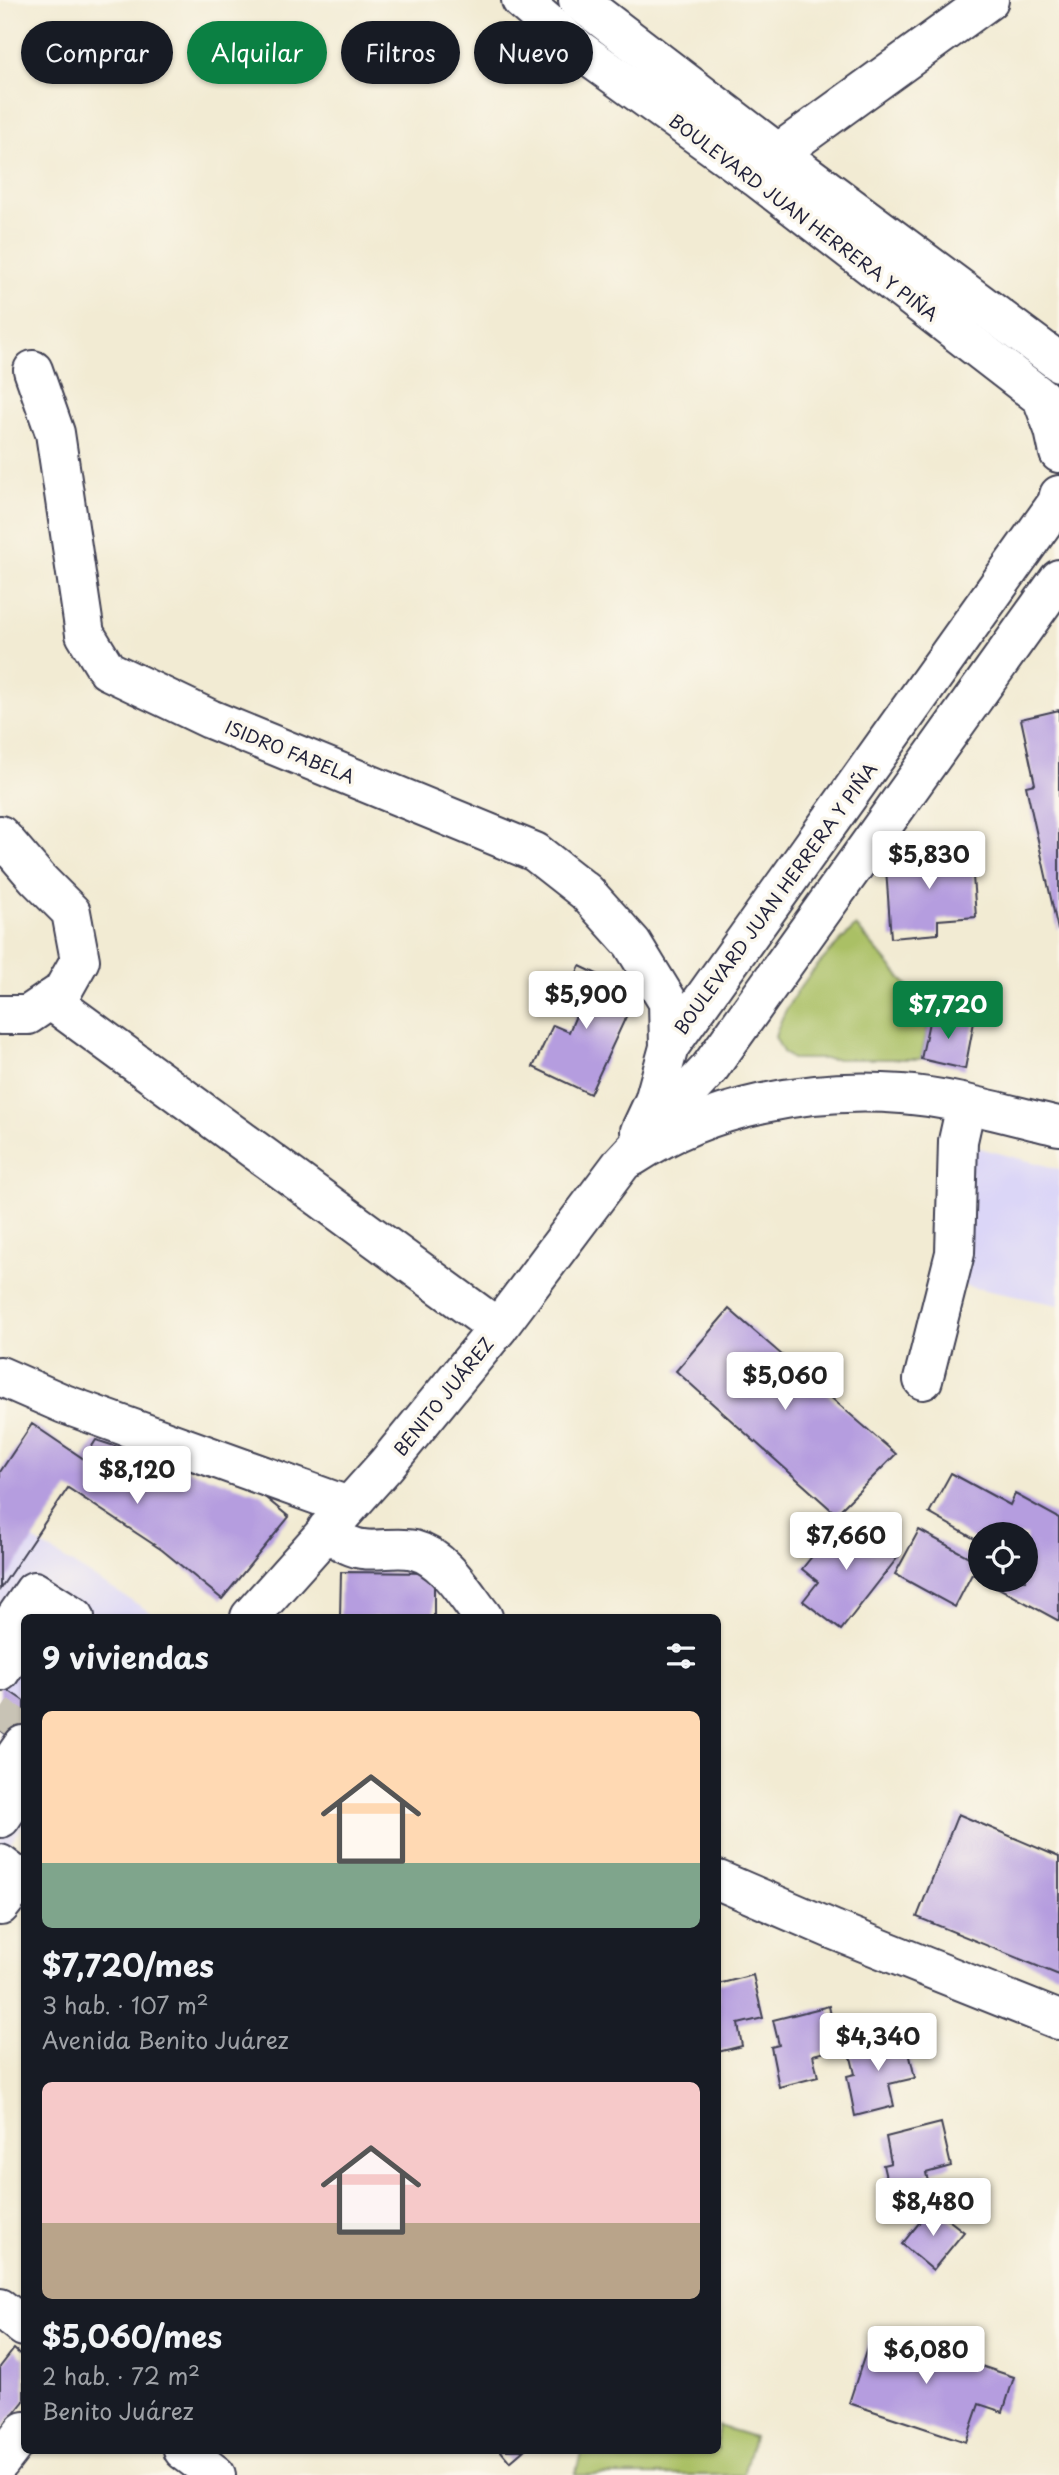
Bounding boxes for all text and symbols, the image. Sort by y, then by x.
chip: Comprar [21,21,173,84]
chip: Alquilar [187,21,327,84]
chip: Filtros [341,21,460,84]
chip: Nuevo [474,21,593,84]
street label: BOULEVARD JUAN HERRERA Y PIÑA [664,107,944,327]
street label: ISIDRO FABELA [221,713,359,789]
street label: BOULEVARD JUAN HERRERA Y PIÑA [667,756,883,1040]
pin: $5,830 [872,832,986,891]
text: $5,830 [888,836,970,871]
pin: $5,900 [529,972,643,1031]
text: $5,900 [545,976,627,1011]
pin: $7,720 [891,982,1005,1041]
text: $7,720 [909,986,987,1021]
street label: BENITO JUÁREZ [387,1331,499,1461]
pin: $5,060 [728,1352,842,1412]
text: $5,060 [743,1357,827,1392]
pin: $8,120 [80,1446,194,1506]
text: $8,120 [99,1451,175,1486]
pin: $7,660 [789,1512,903,1572]
text: $7,660 [806,1517,886,1552]
map controls [968,1522,1038,1592]
button: locate [968,1522,1038,1592]
text: 9 viviendas [42,1634,209,1679]
icon: filters [662,1637,700,1675]
icon: home [308,1756,434,1882]
text: $7,720/mes [42,1942,214,1987]
text: 3 hab. · 107 m² [42,1987,209,2022]
pin: $4,340 [821,2014,935,2073]
text: $4,340 [836,2018,920,2053]
text: Avenida Benito Juárez [42,2022,289,2057]
icon: home [308,2127,434,2253]
pin: $8,480 [876,2178,990,2238]
text: $8,480 [892,2183,974,2218]
text: $5,060/mes [42,2313,222,2358]
pin: $6,080 [869,2326,983,2386]
text: $6,080 [884,2331,968,2366]
text: 2 hab. · 72 m² [42,2358,200,2393]
text: Benito Juárez [42,2393,194,2428]

